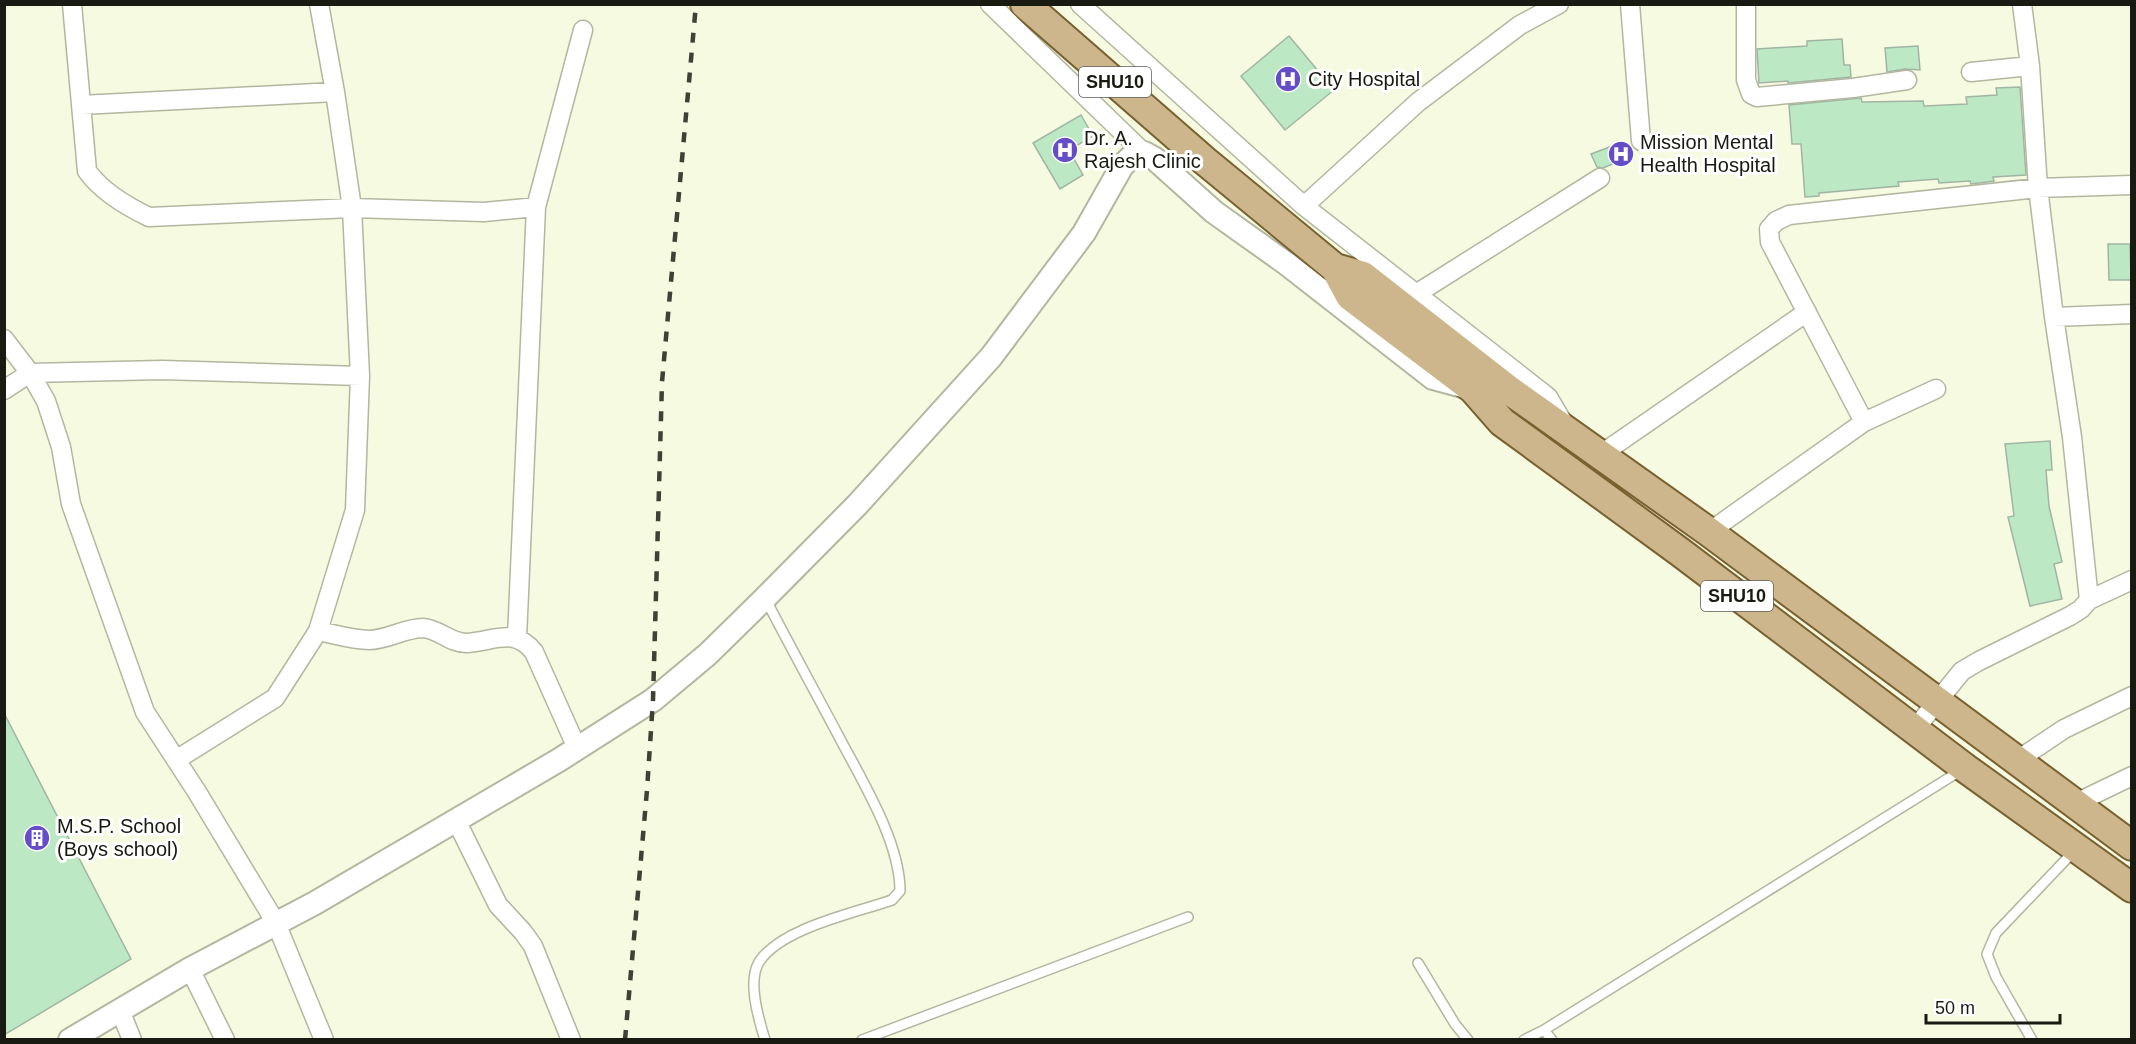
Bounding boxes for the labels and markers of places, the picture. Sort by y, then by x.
hospital icon: City Hospital [1273,64,1303,94]
place label: City Hospital [1308,68,1420,90]
place label: Dr. A. Rajesh Clinic [1084,127,1201,172]
place label: Mission Mental Health Hospital [1640,131,1776,176]
hospital icon: Dr. A. Rajesh Clinic [1050,135,1080,165]
hospital icon: Mission Mental Health Hospital [1606,139,1636,169]
place label: M.S.P. School (Boys school) [57,815,181,860]
building icon: M.S.P. School (Boys school) [22,823,52,853]

